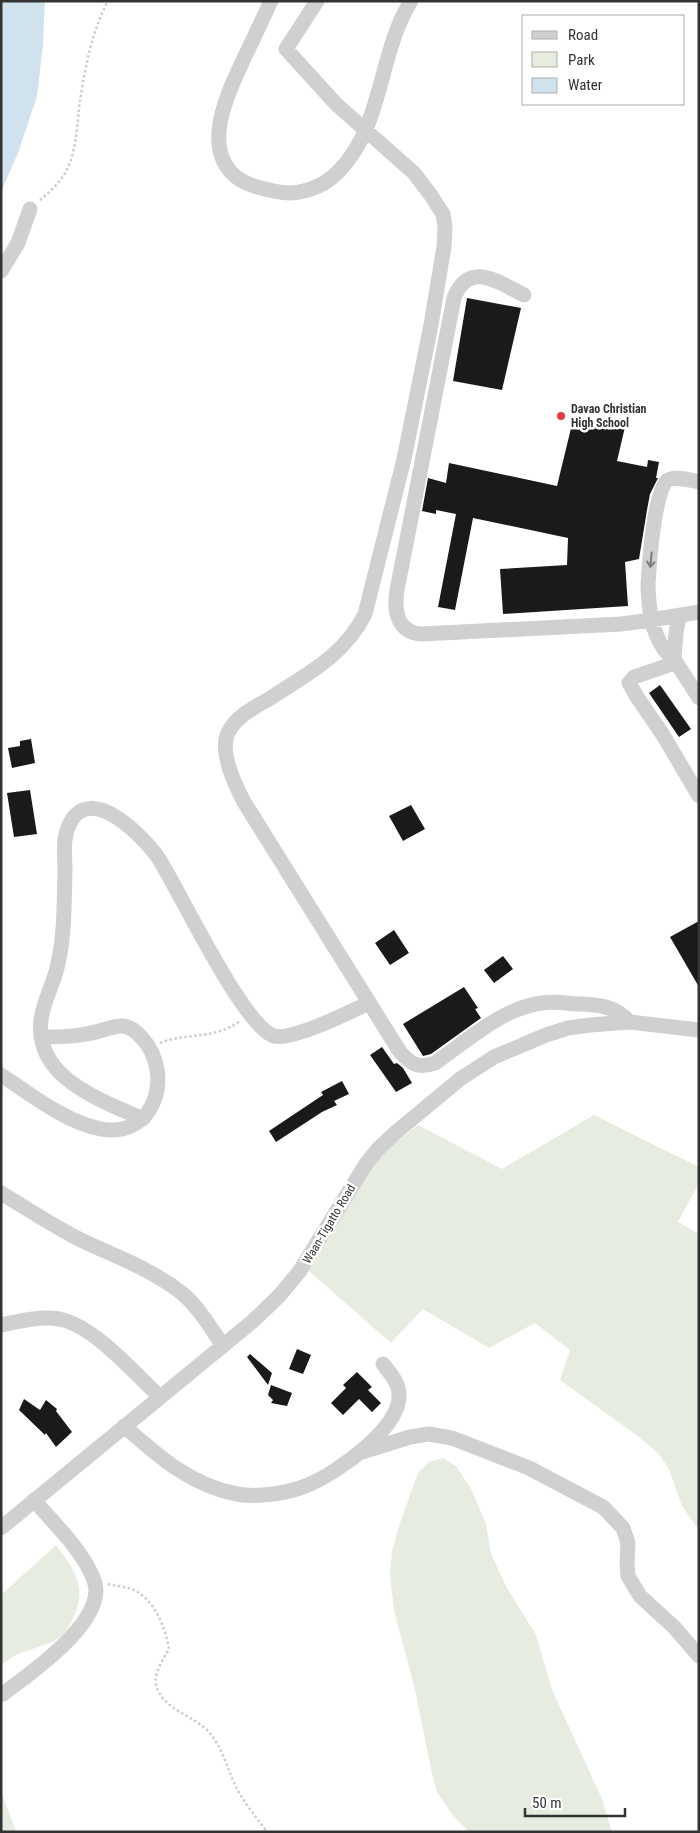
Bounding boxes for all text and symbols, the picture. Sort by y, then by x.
legend [522,15,685,105]
text: Road [568,26,598,44]
text: Park [568,51,595,69]
text: Water [568,76,603,94]
place label: Davao Christian High School [571,402,647,430]
marker: Davao Christian High School [555,410,567,422]
one-way arrow [646,552,655,568]
street label: Waan-Tigatto Road [300,1182,358,1266]
scale bar [525,1786,625,1818]
text: 50 m [532,1794,562,1812]

